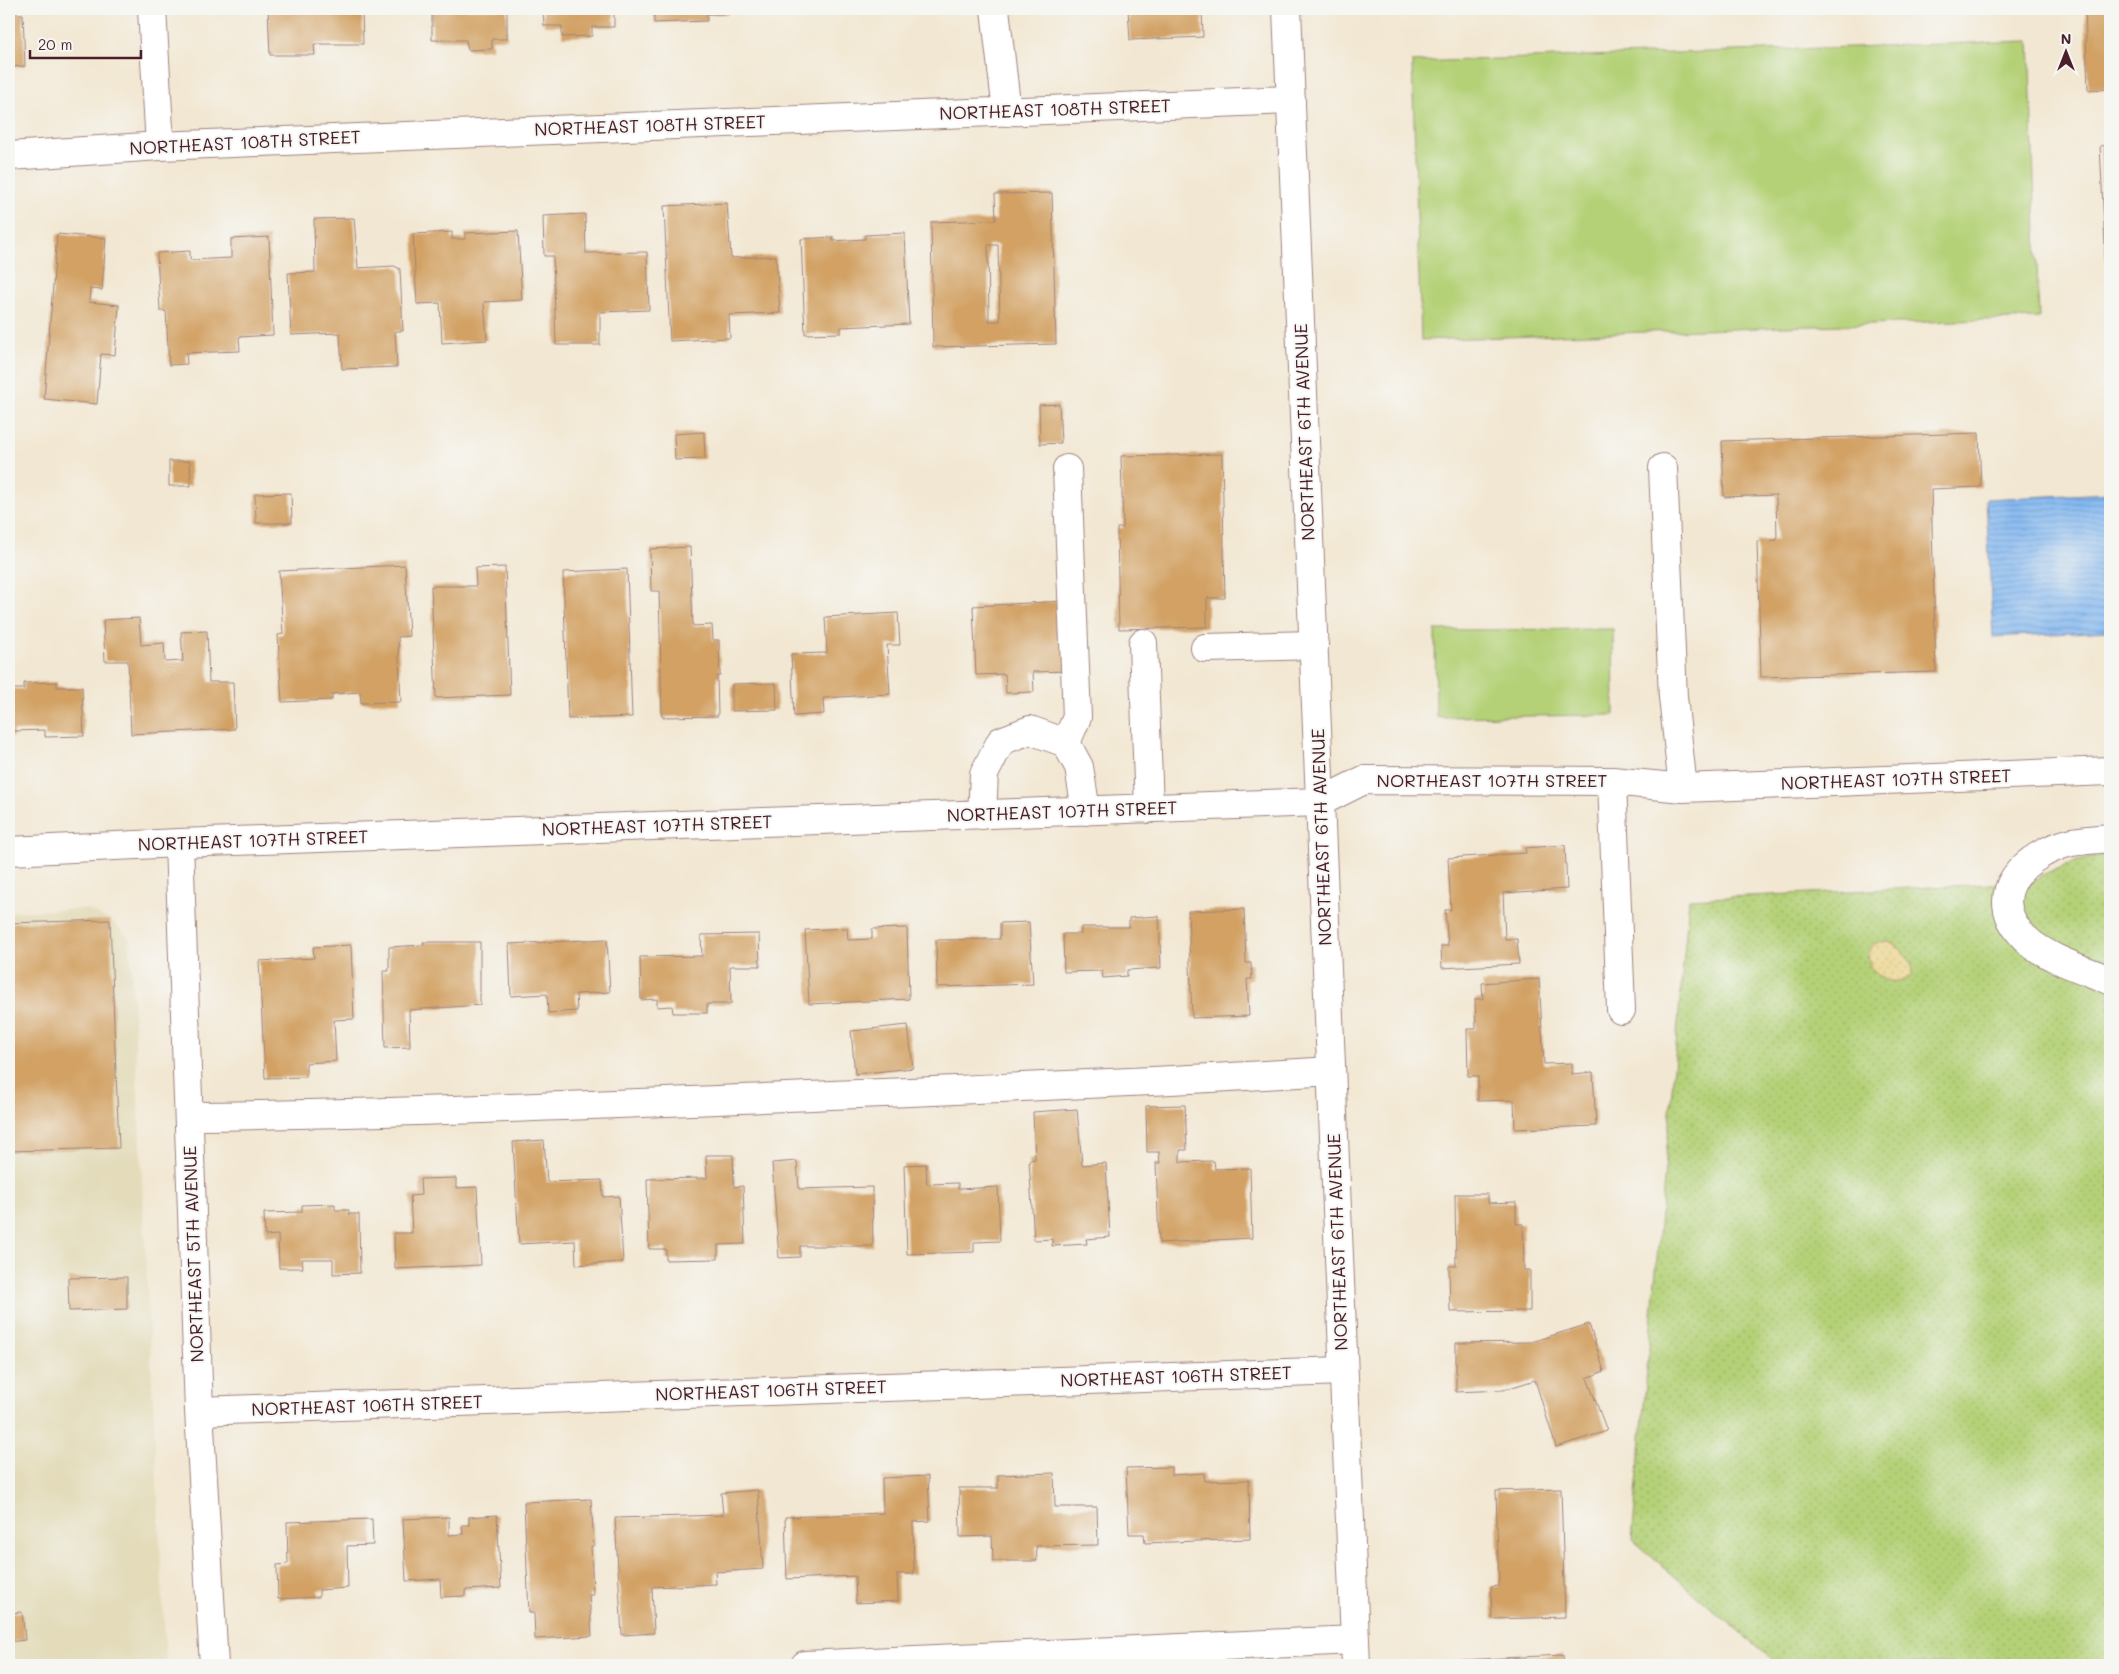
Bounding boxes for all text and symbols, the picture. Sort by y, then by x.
scale bar [30,28,141,60]
north arrow [2042,28,2092,78]
text: N [2061,29,2071,48]
text: 20 m [38,34,72,54]
street label: NORTHEAST 108TH STREET [939,93,1171,125]
street label: NORTHEAST 108TH STREET [534,109,766,141]
street label: NORTHEAST 108TH STREET [129,124,361,160]
street label: NORTHEAST 6TH AVENUE [1288,323,1320,541]
street label: NORTHEAST 6TH AVENUE [1305,728,1337,946]
street label: NORTHEAST 107TH STREET [1780,763,2012,795]
street label: NORTHEAST 107TH STREET [1377,768,1607,792]
street label: NORTHEAST 107TH STREET [946,795,1178,827]
street label: NORTHEAST 107TH STREET [541,809,773,841]
street label: NORTHEAST 107TH STREET [137,824,369,856]
street label: NORTHEAST 6TH AVENUE [1321,1133,1353,1351]
street label: NORTHEAST 5TH AVENUE [177,1145,209,1363]
street label: NORTHEAST 106TH STREET [1060,1360,1292,1392]
street label: NORTHEAST 106TH STREET [655,1374,887,1406]
street label: NORTHEAST 106TH STREET [251,1389,483,1421]

